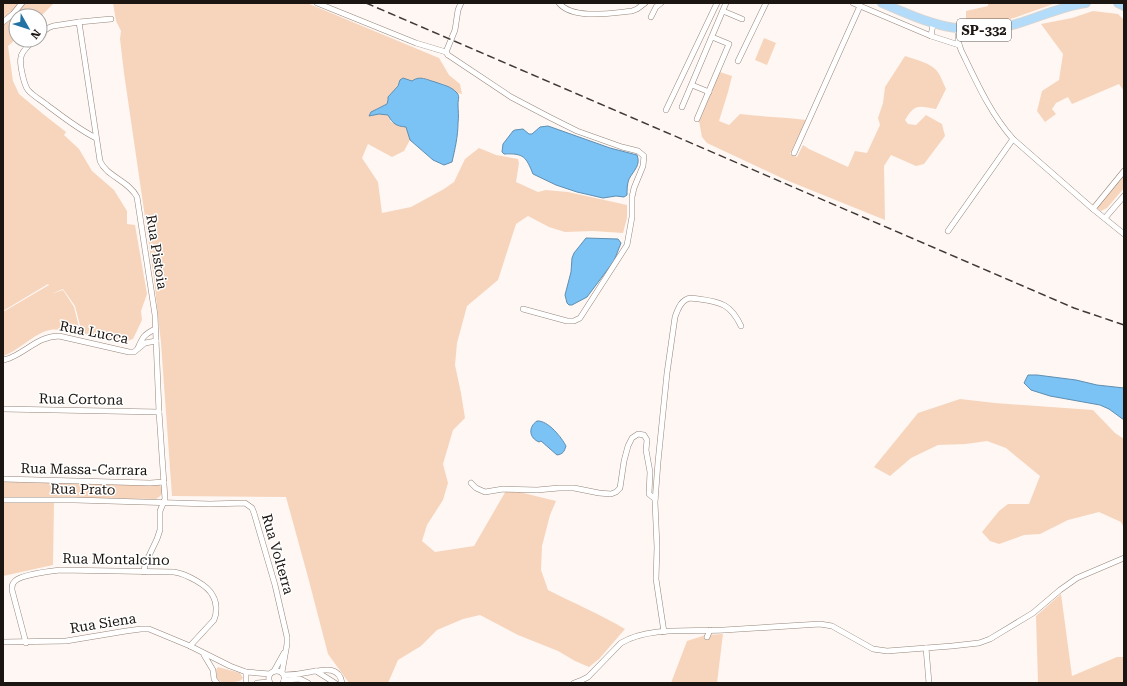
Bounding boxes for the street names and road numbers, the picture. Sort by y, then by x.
road number: SP-332 [957,19,1011,41]
street label: Rua Pistoia [143,214,171,291]
street label: Rua Lucca [58,317,130,347]
street label: Rua Cortona [39,390,124,408]
street label: Rua Massa-Carrara [20,460,148,478]
street label: Rua Prato [50,480,116,498]
street label: Rua Volterra [259,512,297,596]
street label: Rua Montalcino [62,550,170,568]
street label: Rua Siena [69,610,138,636]

